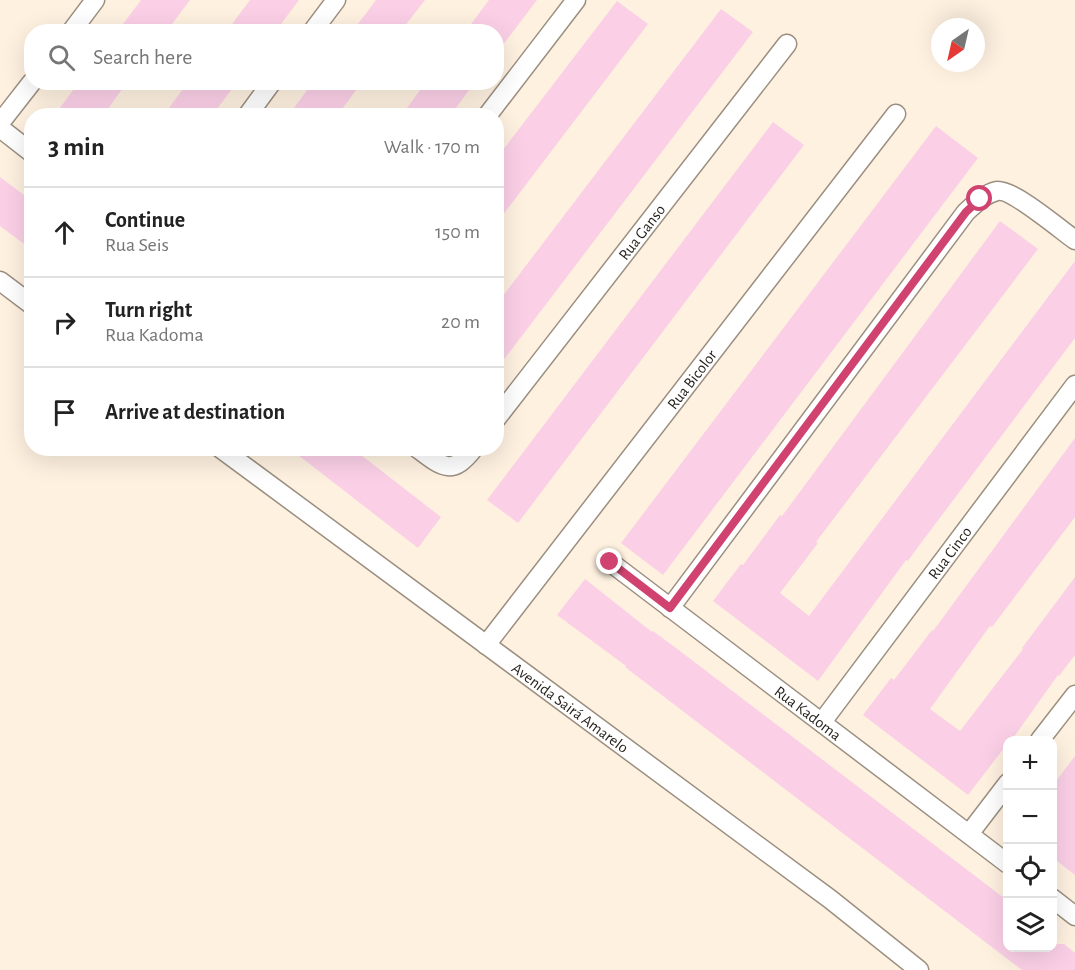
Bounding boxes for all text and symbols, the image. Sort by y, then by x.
north arrow [931,18,985,72]
search box [24,24,504,90]
icon: search [45,41,78,74]
text: Search here [93,46,192,68]
text: 3 min [48,134,105,160]
text: Walk · 170 m [384,137,480,157]
route start [966,185,992,211]
street label: Rua Ganso [616,201,669,263]
text: Continue [105,209,185,231]
icon: ahead [48,216,81,249]
text: 150 m [435,222,480,242]
text: Rua Seis [105,235,169,255]
text: Turn right [105,299,192,321]
icon: right [48,306,81,339]
text: 20 m [441,312,480,332]
text: Rua Kadoma [105,325,204,345]
street label: Rua Bicolor [664,346,720,412]
icon: arrive [48,396,81,429]
text: Arrive at destination [105,401,285,423]
street label: Rua Cinco [925,524,975,582]
route end [596,548,622,574]
street label: Avenida Sairá Amarelo [509,660,631,756]
street label: Rua Kadoma [771,683,844,744]
map controls [1003,736,1057,952]
button: + [1003,736,1057,790]
button: − [1003,790,1057,844]
button: locate [1003,844,1057,898]
button: layers [1003,898,1057,952]

